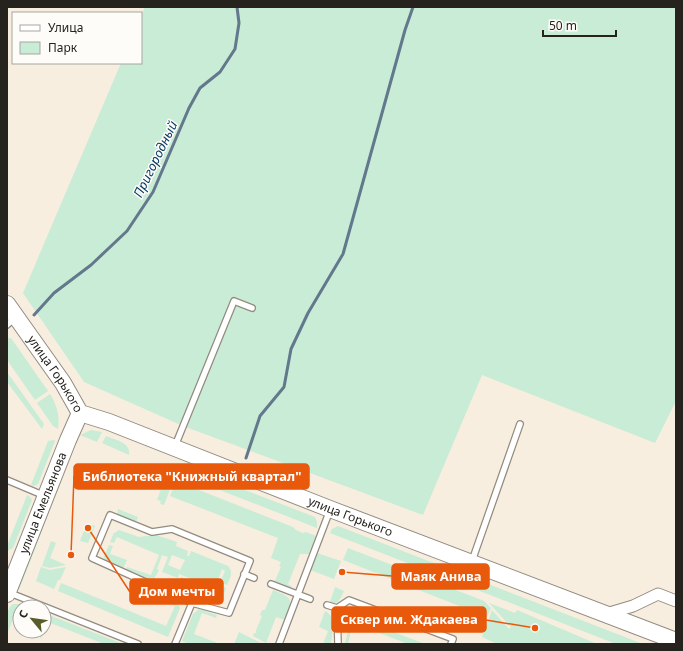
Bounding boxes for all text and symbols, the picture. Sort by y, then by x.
legend [12,12,142,64]
scale bar [543,12,616,38]
text: 50 m [549,17,577,34]
text: Улица [48,19,83,36]
text: Парк [48,39,78,56]
water label: Пригородный [129,117,182,200]
street label: улица Горького [24,332,87,416]
street label: улица Емельянова [15,449,70,556]
callout: Библиотека "Книжный квартал" [74,464,309,489]
text: Библиотека "Книжный квартал" [83,467,301,485]
street label: улица Горького [306,492,395,540]
callout: Маяк Анива [392,564,489,589]
text: Маяк Анива [400,567,482,585]
callout: Дом мечты [130,579,223,604]
text: Дом мечты [139,582,215,600]
north arrow [12,599,52,639]
text: С [15,607,31,621]
callout: Сквер им. Ждакаева [332,607,486,632]
text: Сквер им. Ждакаева [340,610,478,628]

